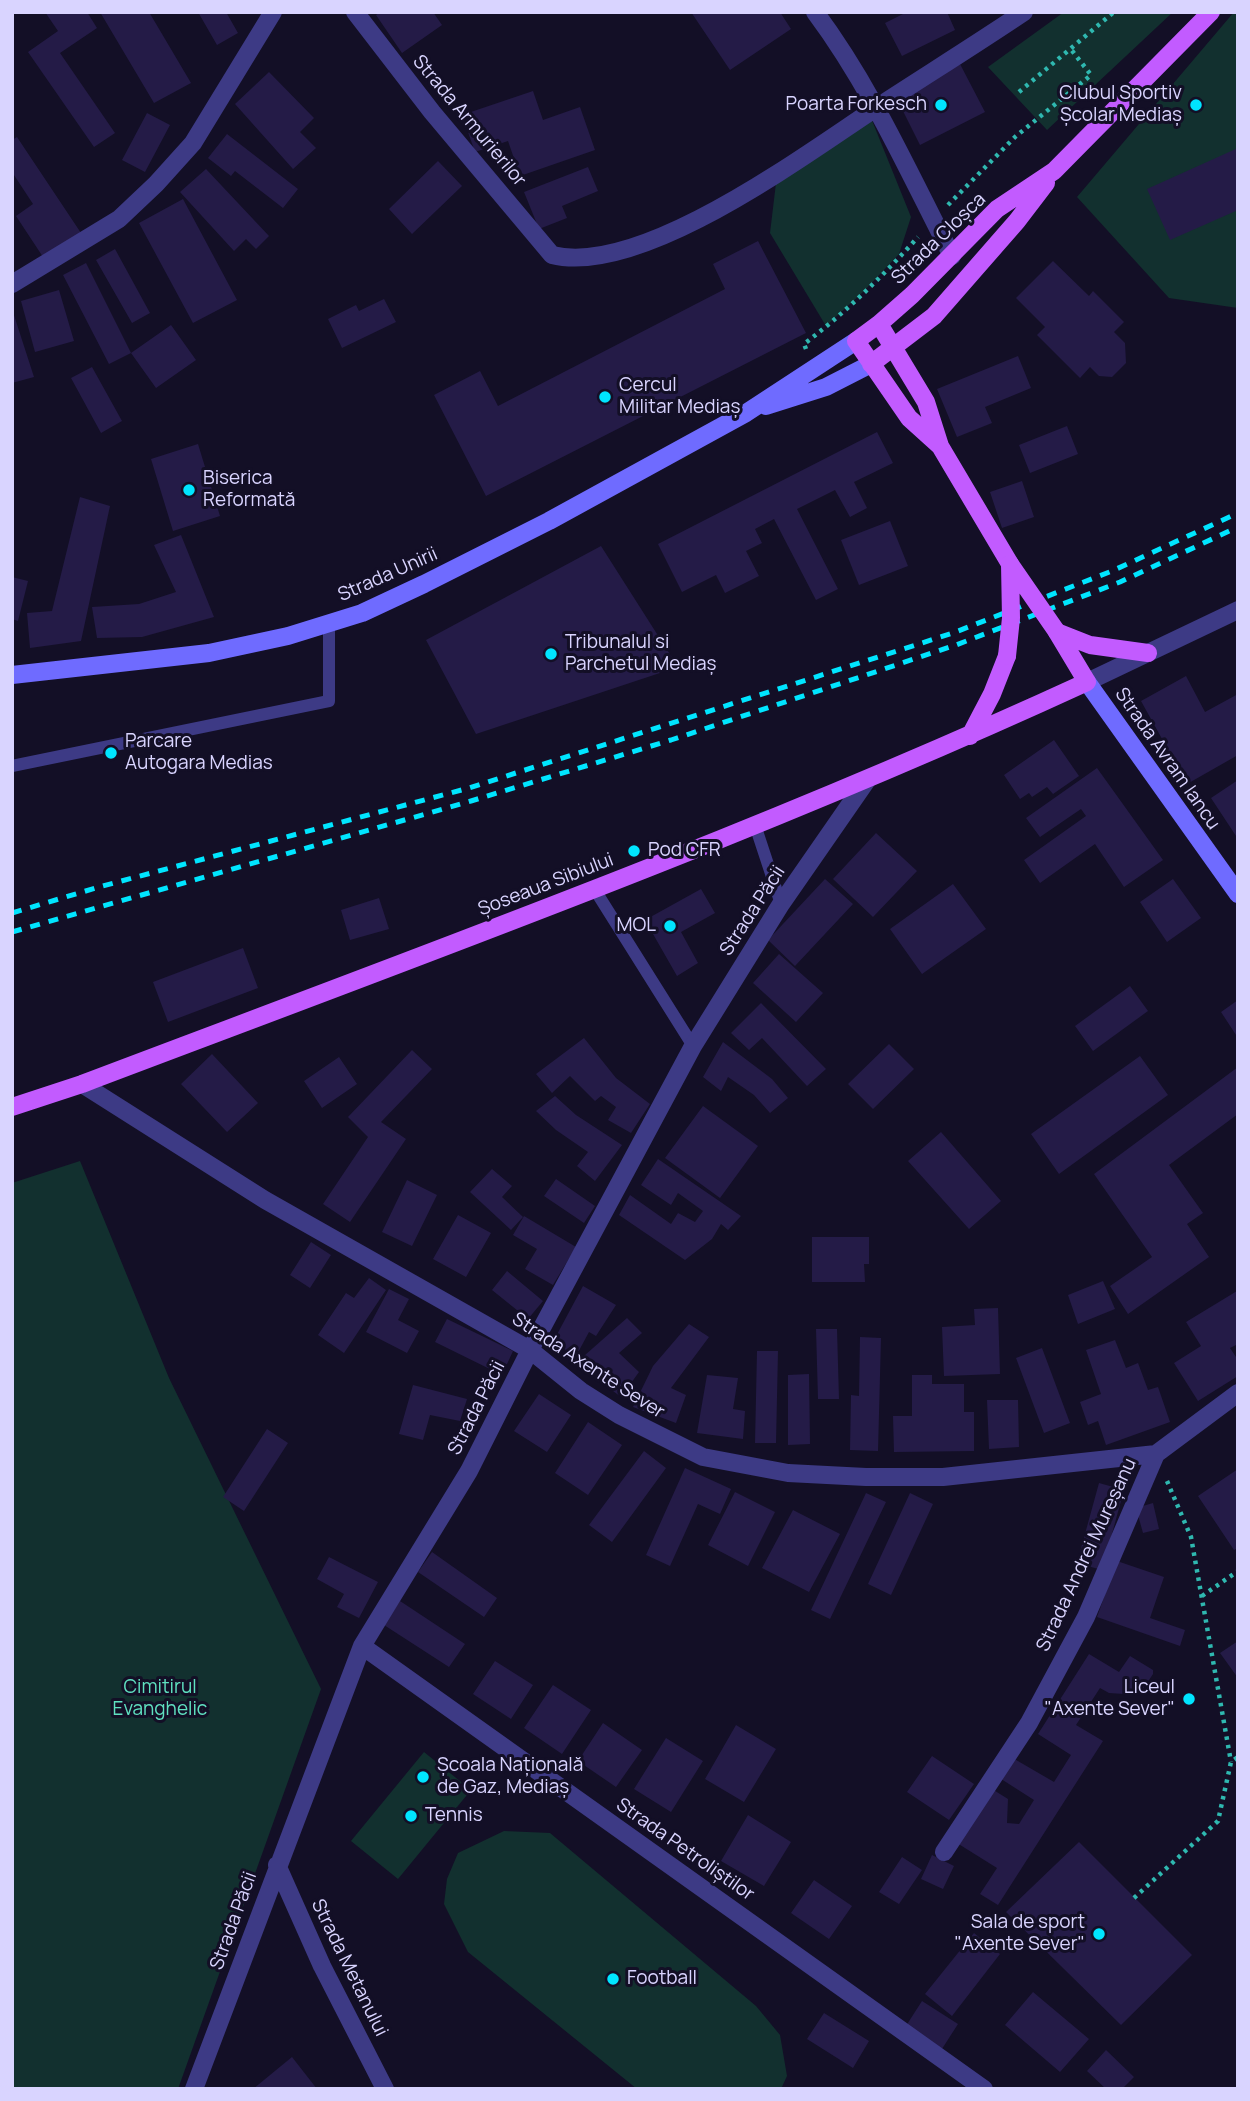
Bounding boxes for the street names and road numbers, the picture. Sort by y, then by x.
street label: Strada Armurierilor [407,51,531,191]
street label: Strada Cloșca [887,188,991,290]
street label: Strada Unirii [335,543,441,607]
street label: Strada Avram Iancu [1110,684,1224,834]
street label: Șoseaua Sibiului [475,849,617,921]
street label: Strada Păcii [715,862,791,960]
street label: Strada Axente Sever [507,1308,669,1424]
street label: Strada Păcii [444,1357,510,1459]
street label: Strada Andrei Mureșanu [1032,1455,1142,1655]
street label: Strada Petroliștilor [612,1794,758,1906]
street label: Strada Păcii [206,1869,262,1973]
street label: Strada Metanului [306,1896,392,2040]

